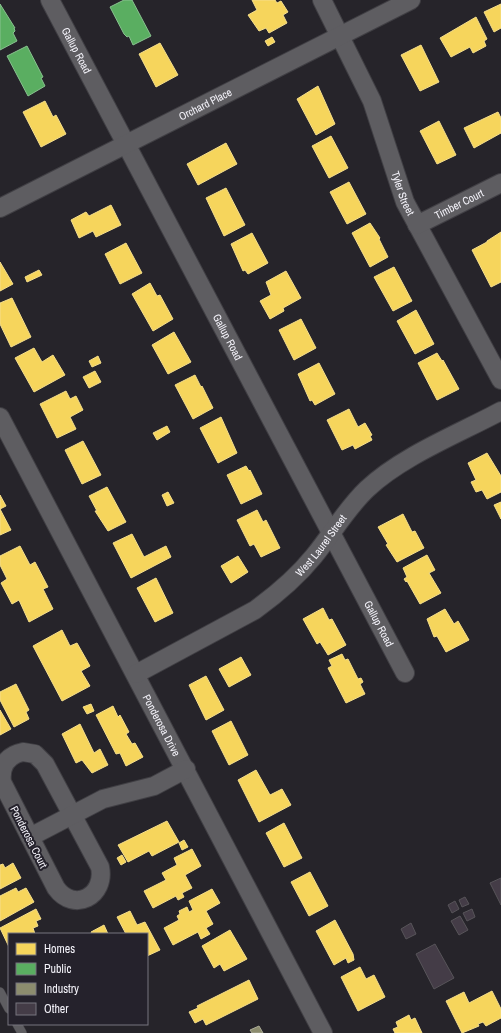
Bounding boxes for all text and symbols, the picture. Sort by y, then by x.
street label: Gallup Road [59,25,95,76]
street label: Orchard Place [176,85,234,123]
street label: Tyler Street [388,169,418,218]
street label: Timber Court [432,186,486,222]
street label: Gallup Road [210,311,246,362]
street label: West Laurel Street [292,511,350,579]
street label: Gallup Road [361,598,397,649]
street label: Ponderosa Drive [140,692,184,759]
street label: Ponderosa Court [7,803,51,871]
legend [8,933,148,1025]
text: Homes [44,941,75,957]
text: Public [44,961,71,977]
text: Industry [44,981,79,997]
text: Other [44,1001,69,1017]

